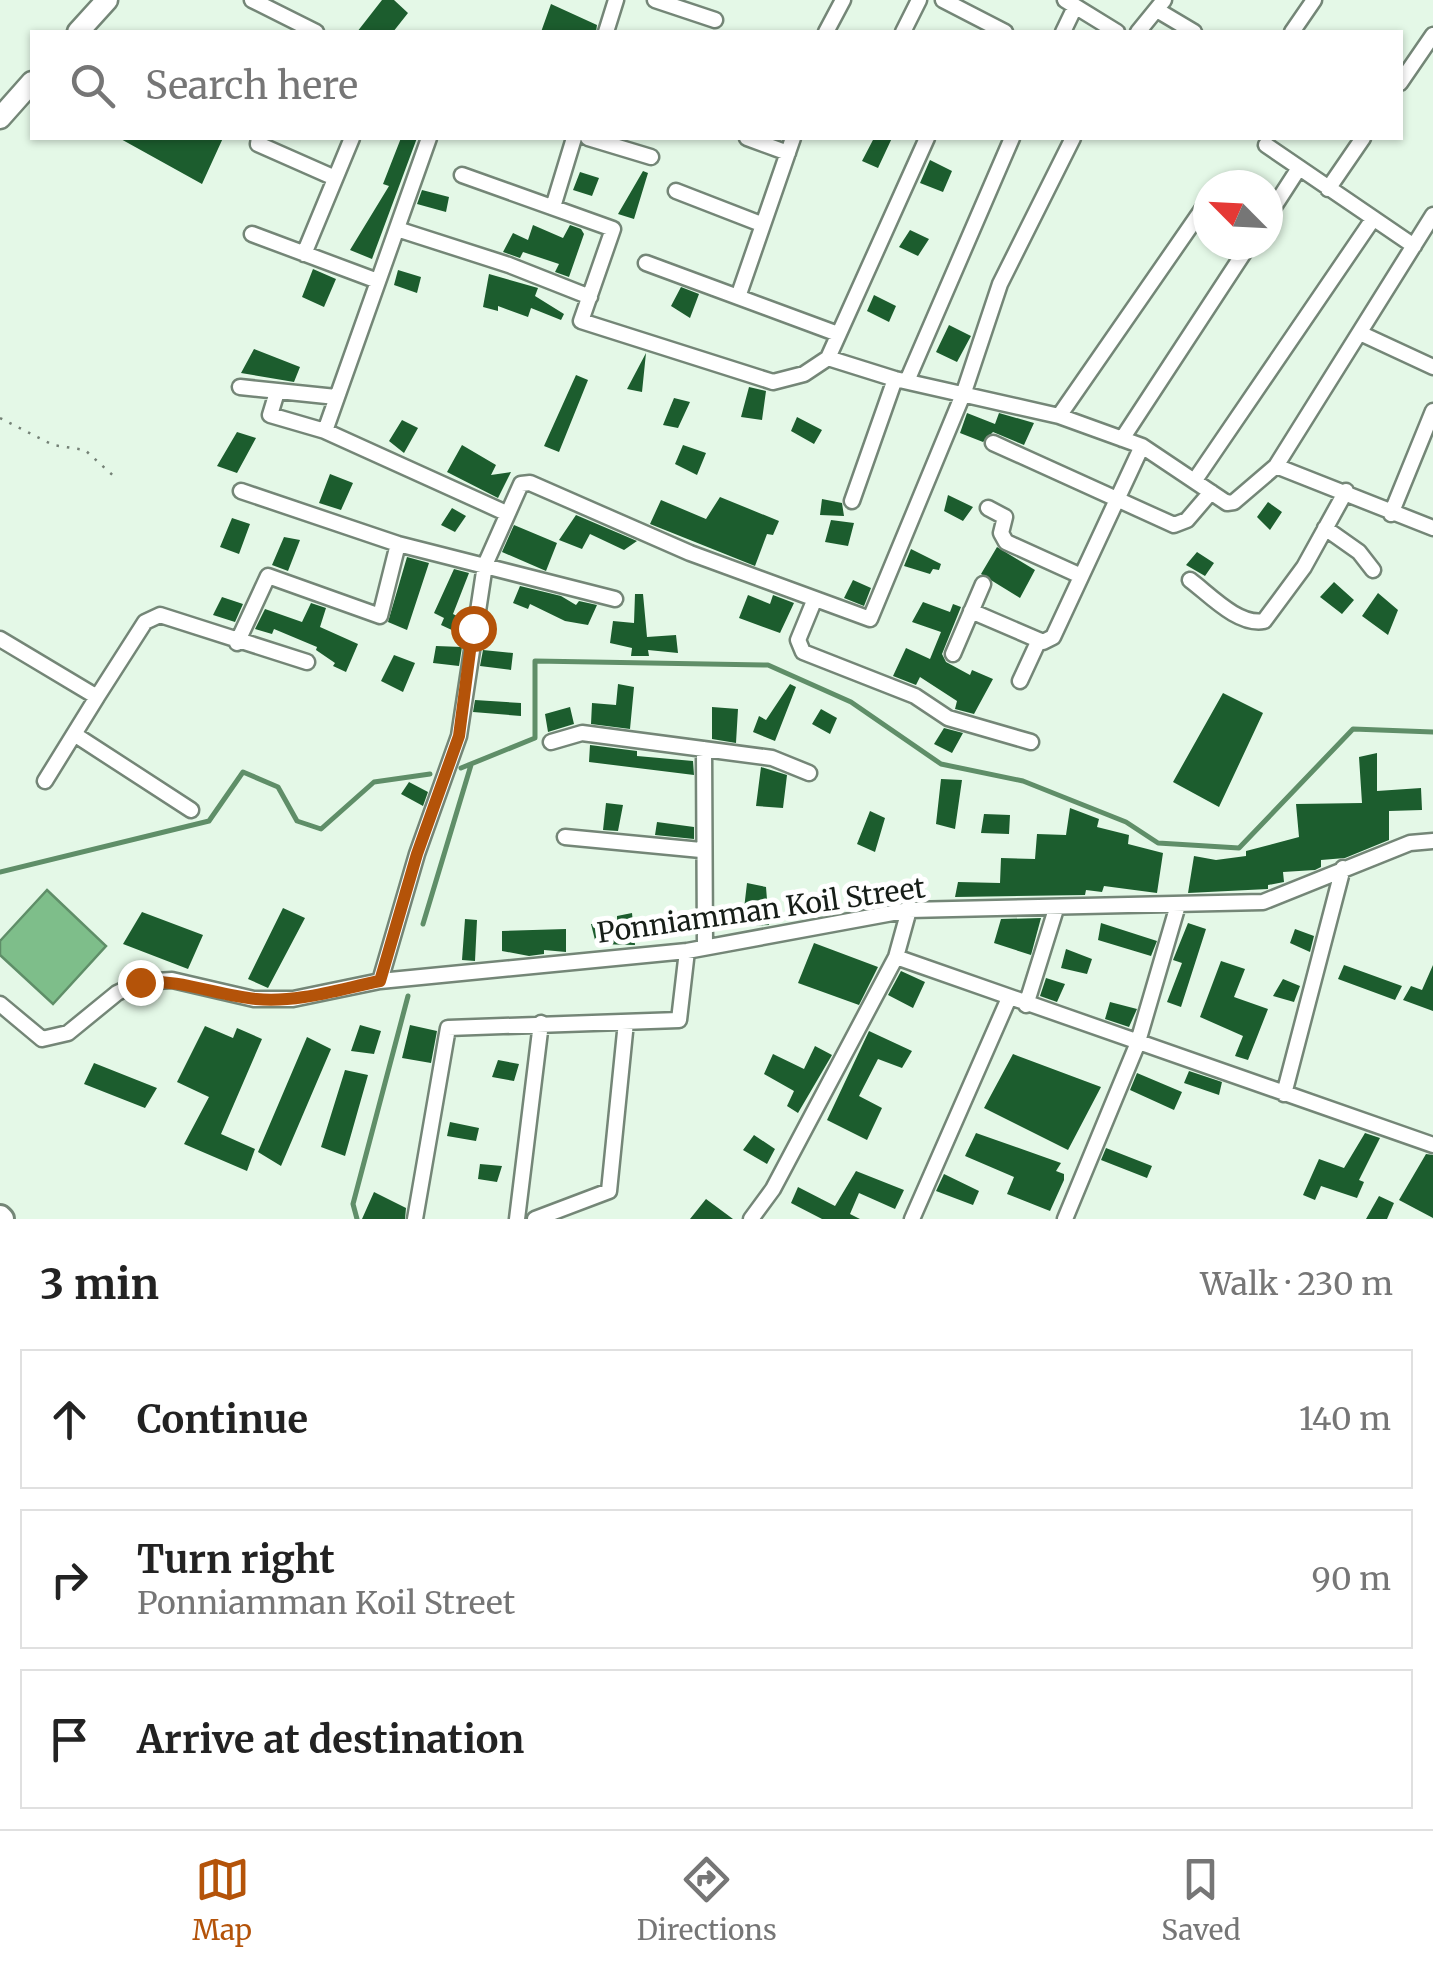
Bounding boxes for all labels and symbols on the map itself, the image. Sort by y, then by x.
north arrow [1193,170,1283,260]
route start [451,606,497,652]
street label: Ponniamman Koil Street [595,869,927,951]
route end [118,960,164,1006]

